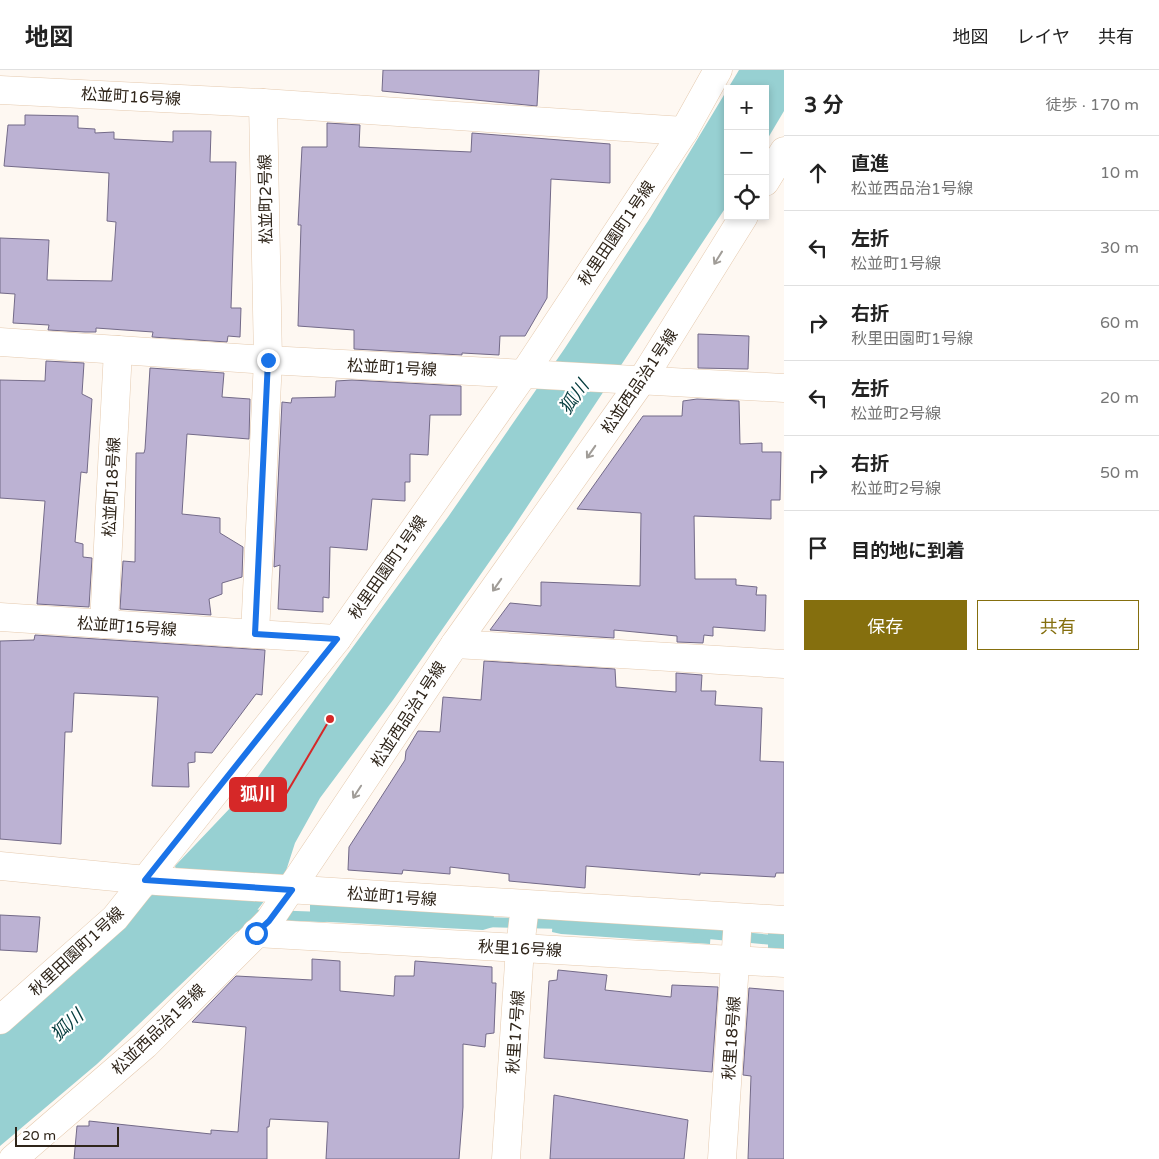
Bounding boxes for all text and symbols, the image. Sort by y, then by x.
text: 地図 [25,23,73,52]
text: 地図 [953,26,989,48]
text: レイヤ [1017,26,1070,48]
text: 共有 [1098,26,1134,48]
street label: 松並町16号線 [80,84,181,110]
map controls [724,85,769,220]
button: + [724,85,769,130]
text: 3 分 [804,93,844,118]
text: 徒歩 · 170 m [1046,95,1139,115]
button: − [724,130,769,175]
text: 直進 [851,153,889,175]
street label: 松並町2号線 [255,154,277,244]
icon: ahead [804,159,832,187]
text: 10 m [1100,163,1139,183]
button: locate [724,175,769,220]
street label: 秋里田園町1号線 [574,177,659,290]
text: 松並西品治1号線 [851,179,973,199]
text: 左折 [851,228,889,250]
icon: left [804,234,832,262]
text: 30 m [1100,238,1139,258]
one-way arrow [713,250,723,264]
text: 松並町1号線 [851,254,941,274]
text: 右折 [851,303,889,325]
icon: right [804,309,832,337]
text: 60 m [1100,313,1139,333]
street label: 松並西品治1号線 [597,325,682,438]
text: 秋里田園町1号線 [851,329,973,349]
route end [257,349,280,372]
street label: 松並町1号線 [346,356,437,380]
water label: 狐川 [555,374,594,418]
text: 左折 [851,378,889,400]
icon: left [804,384,832,412]
text: 20 m [1100,388,1139,408]
text: 松並町2号線 [851,404,941,424]
street label: 松並町18号線 [99,437,125,538]
one-way arrow [586,445,596,459]
text: 右折 [851,453,889,475]
icon: right [804,459,832,487]
text: 50 m [1100,463,1139,483]
text: 松並町2号線 [851,479,941,499]
street label: 秋里田園町1号線 [345,512,431,623]
icon: arrive [804,534,832,562]
text: 目的地に到着 [851,540,965,562]
one-way arrow [492,577,502,591]
button: 保存 [804,600,967,650]
button: 共有 [977,600,1139,650]
street label: 松並町15号線 [76,614,178,640]
street label: 松並西品治1号線 [367,658,450,771]
callout: 狐川 [230,778,286,811]
text: 狐川 [240,783,276,805]
one-way arrow [352,784,362,798]
street label: 松並町1号線 [346,884,438,910]
street label: 秋里田園町1号線 [25,903,128,1001]
route start [245,922,268,945]
street label: 秋里16号線 [477,937,562,961]
street label: 松並西品治1号線 [108,980,210,1079]
street label: 秋里17号線 [503,989,529,1075]
street label: 秋里18号線 [719,995,745,1081]
water label: 狐川 [46,1003,89,1045]
scale bar [15,1124,119,1147]
text: 20 m [22,1127,56,1144]

